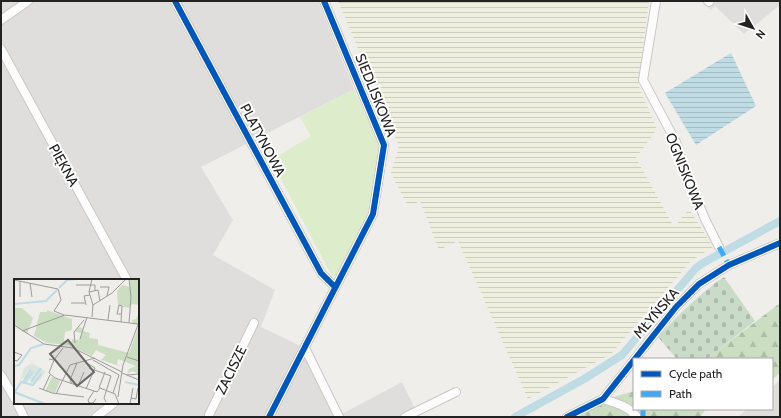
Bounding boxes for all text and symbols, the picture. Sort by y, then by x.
north arrow [733,8,773,48]
text: N [753,27,769,42]
street label: SIEDLISKOWA [351,51,401,140]
street label: PLATYNOWA [236,100,290,180]
street label: OGNISKOWA [661,130,709,212]
street label: PIĘKNA [45,141,83,190]
inset map [14,279,139,404]
street label: MŁYŃSKA [629,284,683,342]
street label: ZACISZE [212,342,251,397]
legend [633,358,773,410]
text: Cycle path [669,366,722,381]
text: Path [669,386,692,401]

